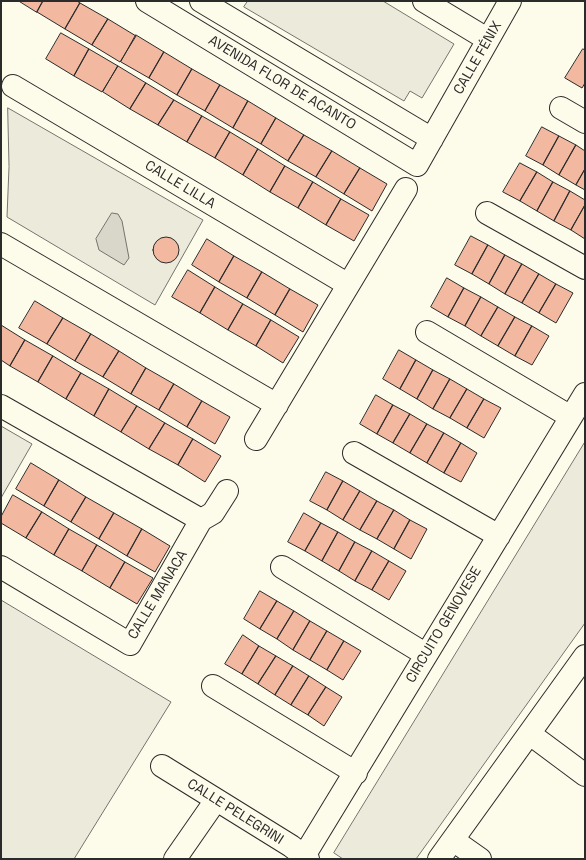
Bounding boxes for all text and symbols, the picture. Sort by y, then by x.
street label: CALLE FÉNIX [450,18,506,98]
street label: AVENIDA FLOR DE ACANTO [205,32,359,134]
street label: CALLE LILLA [142,157,218,213]
street label: CALLE MANACA [125,547,191,643]
street label: CIRCUITO GENOVESE [403,564,485,686]
street label: CALLE PELEGRINI [184,776,286,848]

